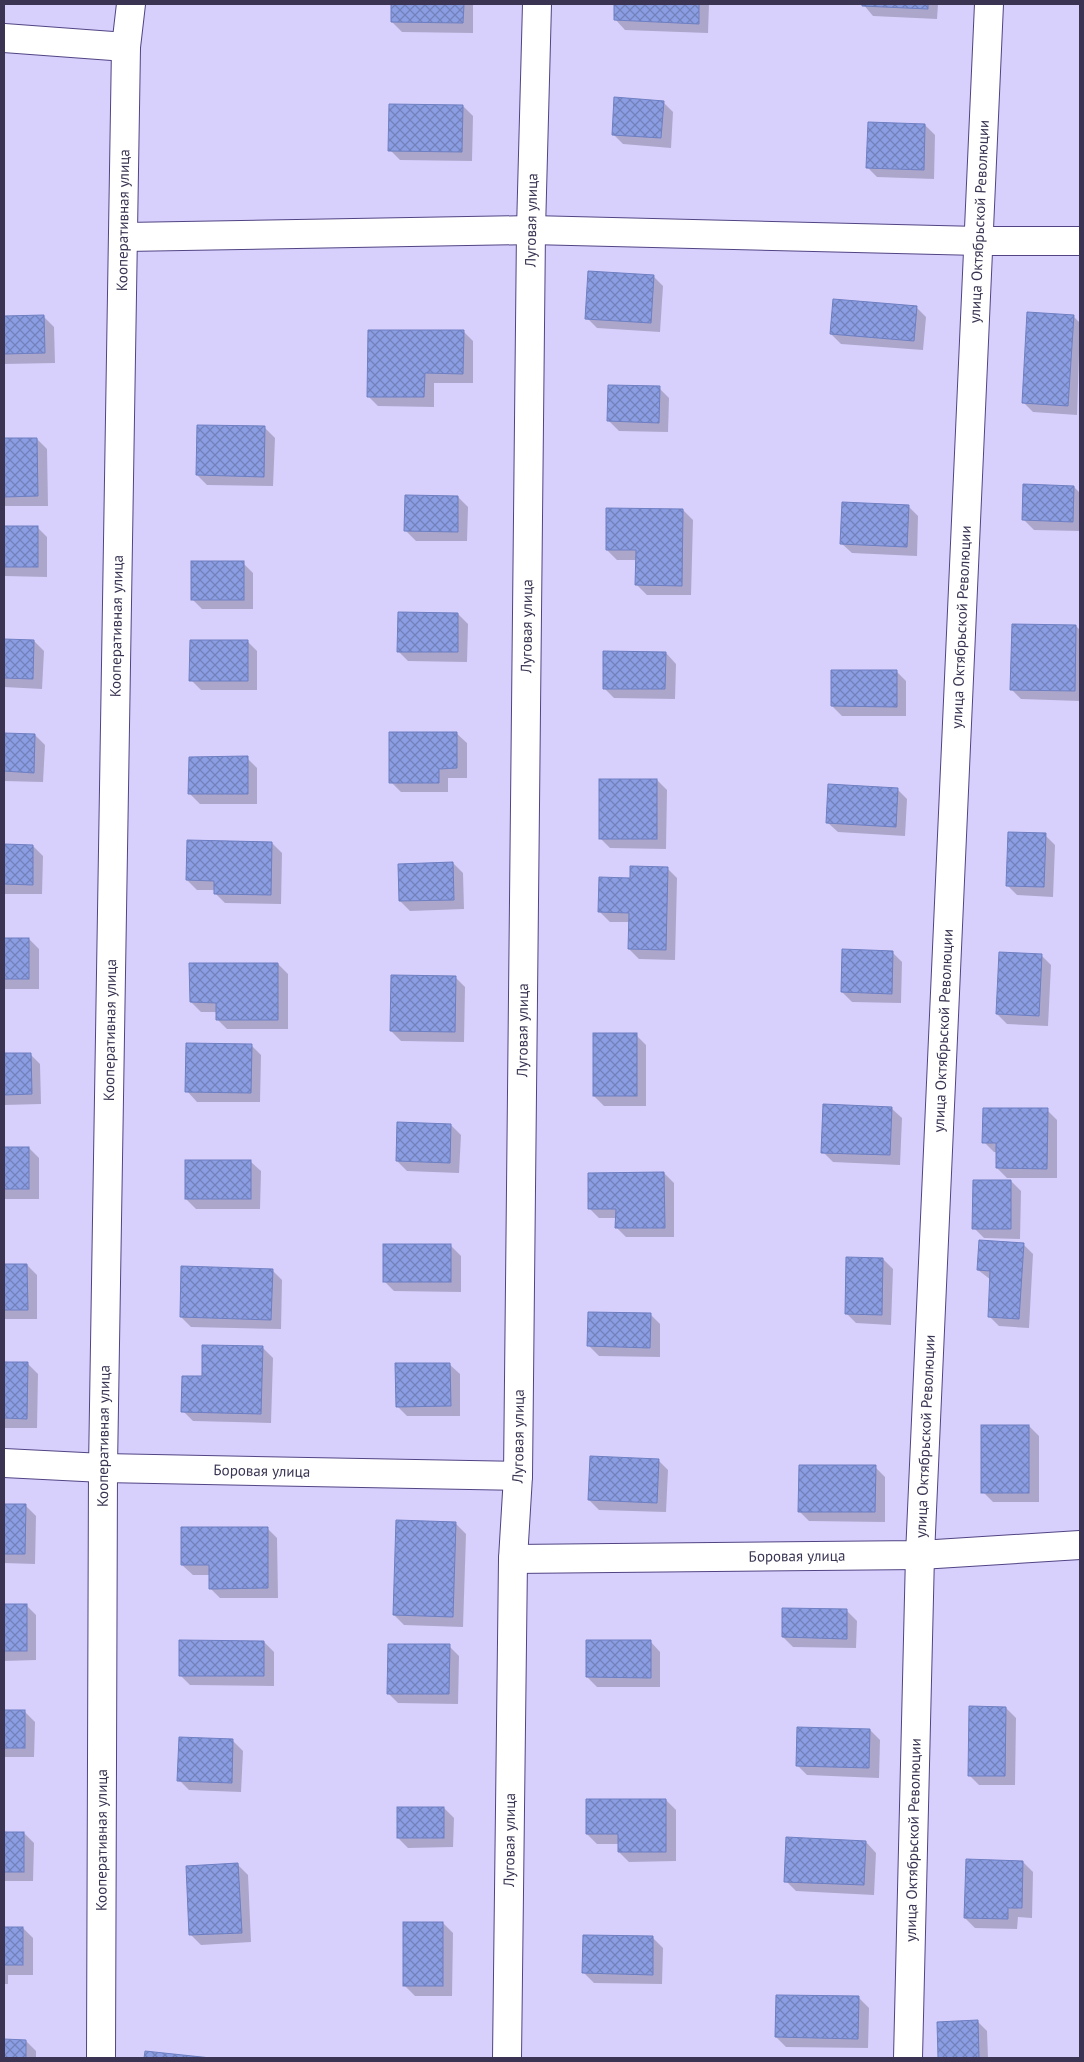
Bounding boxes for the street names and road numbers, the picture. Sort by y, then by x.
street label: улица Октябрьской Революции [965,119,993,324]
street label: Кооперативная улица [112,149,133,291]
street label: Луговая улица [521,173,542,268]
street label: улица Октябрьской Революции [947,525,975,729]
street label: Кооперативная улица [105,555,127,697]
street label: Луговая улица [516,579,536,674]
street label: улица Октябрьской Революции [929,928,957,1133]
street label: Кооперативная улица [99,959,120,1101]
street label: Луговая улица [512,983,532,1078]
street label: улица Октябрьской Революции [911,1334,939,1538]
street label: Кооперативная улица [93,1365,114,1507]
street label: Луговая улица [508,1389,528,1485]
street label: Боровая улица [213,1460,310,1481]
street label: Боровая улица [748,1546,845,1566]
street label: улица Октябрьской Революции [901,1738,925,1942]
street label: Кооперативная улица [91,1769,111,1911]
street label: Луговая улица [499,1793,519,1888]

